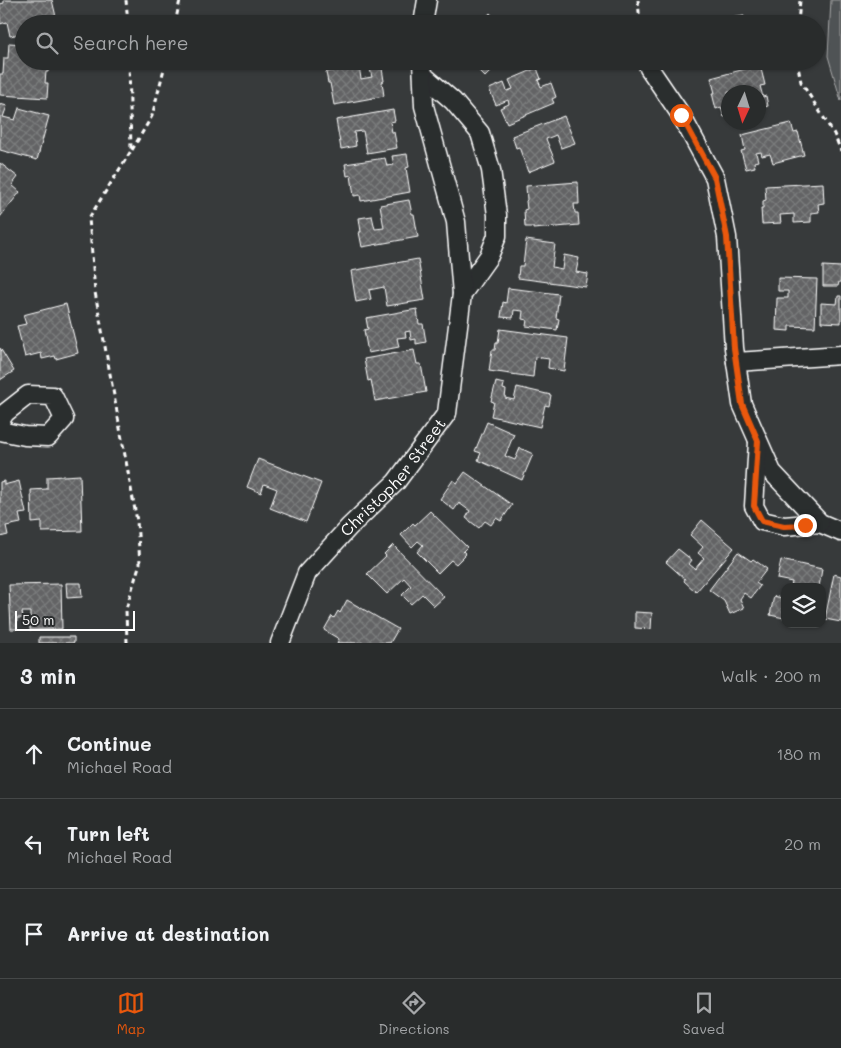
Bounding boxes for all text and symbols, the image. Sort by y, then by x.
search box [15,15,826,70]
icon: search [33,29,61,57]
text: Search here [73,30,189,55]
north arrow [721,85,766,130]
route start [670,104,693,127]
street label: Christopher Street [335,414,450,540]
route end [794,514,817,537]
map controls [781,583,826,628]
button: layers [781,583,826,628]
scale bar [15,608,135,631]
text: 50 m [22,610,54,629]
text: 3 min [20,662,76,689]
text: Walk · 200 m [721,665,821,686]
text: Continue [67,731,152,756]
icon: ahead [20,740,48,768]
text: 180 m [776,743,821,764]
text: Michael Road [67,756,172,777]
text: Turn left [67,821,150,846]
icon: left [20,830,48,858]
text: 20 m [784,833,821,854]
text: Michael Road [67,846,172,867]
icon: arrive [20,920,48,948]
text: Arrive at destination [67,921,270,946]
tab: Map [117,989,145,1038]
tab: Directions [378,989,450,1038]
tab: Saved [683,989,724,1038]

